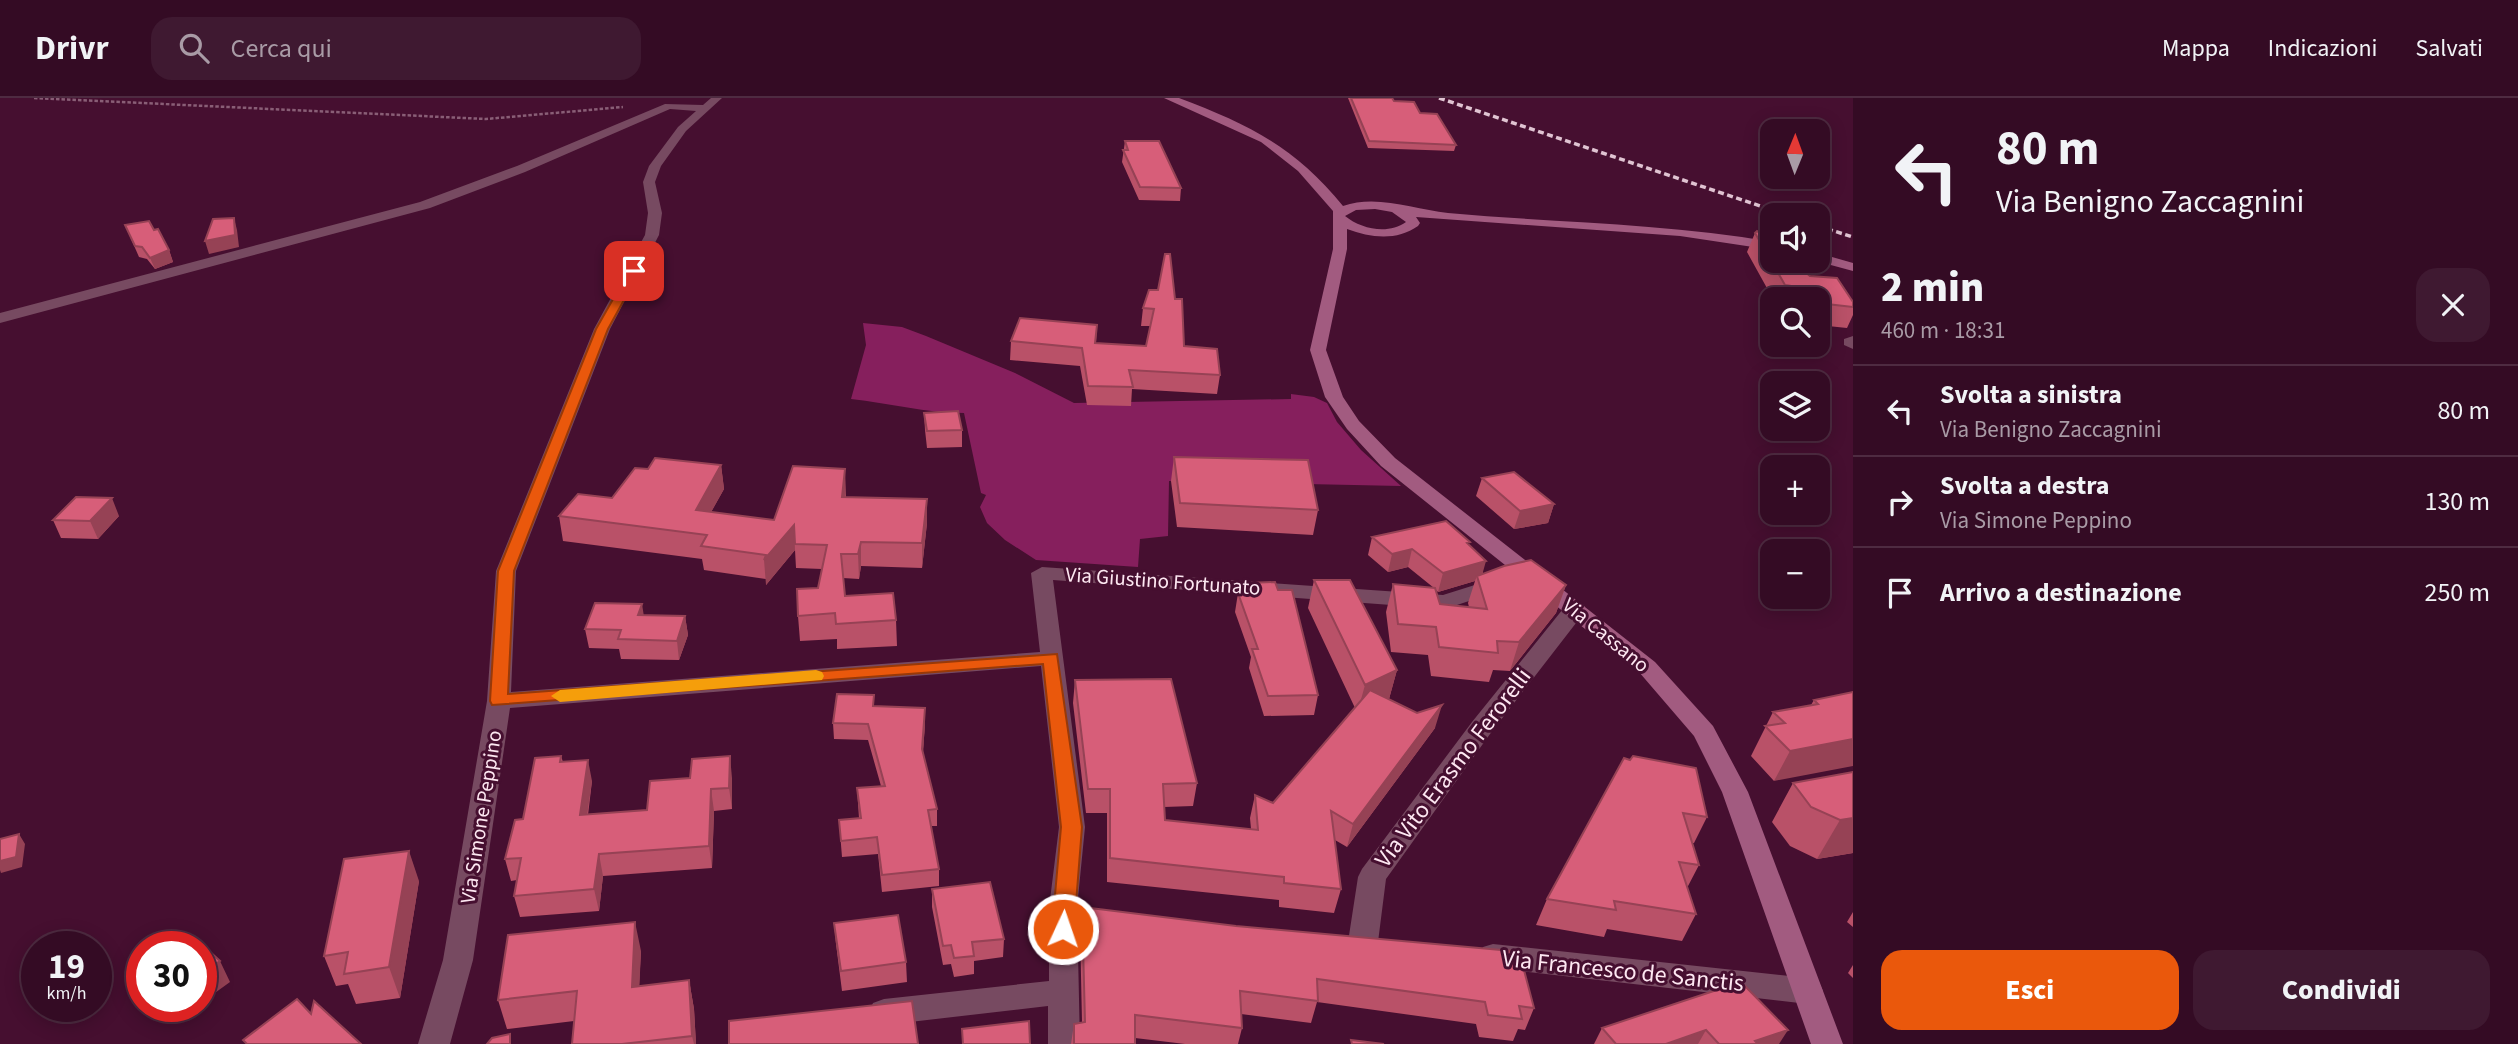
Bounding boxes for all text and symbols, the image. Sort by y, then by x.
search box [151,17,641,80]
text: Drivr [35,25,109,72]
icon: search [175,29,213,67]
text: Cerca qui [231,30,332,67]
text: Mappa [2162,31,2230,66]
text: Indicazioni [2268,31,2377,66]
text: Salvati [2415,31,2483,66]
text: 80 m [1996,114,2100,184]
north arrow [1760,119,1830,189]
map controls [1760,119,1830,609]
icon: left [1881,126,1972,217]
text: Via Benigno Zaccagnini [1996,179,2304,225]
button: sound [1760,203,1830,273]
pin [604,241,664,301]
icon: arrive [615,252,653,290]
text: 2 min [1881,258,1984,318]
button: close [2416,268,2490,342]
button: search [1760,287,1830,357]
text: 460 m · 18:31 [1881,314,2005,347]
button: layers [1760,371,1830,441]
text: Svolta a sinistra [1940,376,2122,413]
icon: left [1881,392,1919,430]
text: 80 m [2437,392,2490,429]
text: Via Benigno Zaccagnini [1940,413,2162,446]
button: + [1760,455,1830,525]
text: Svolta a destra [1940,467,2110,504]
icon: right [1881,483,1919,521]
text: 130 m [2424,483,2490,520]
text: Via Simone Peppino [1940,504,2132,537]
button: − [1760,539,1830,609]
street label: Via Giustino Fortunato [1065,559,1261,603]
icon: arrive [1881,574,1919,612]
text: Arrivo a destinazione [1940,574,2182,611]
text: 250 m [2424,574,2490,611]
street label: Via Cassano [1556,590,1656,680]
street label: Via Vito Erasmo Ferorelli [1366,661,1540,875]
street label: Via Simone Peppino [452,728,510,906]
position arrow [1026,892,1100,966]
speed limit sign: 30 [126,931,217,1022]
street label: Via Francesco de Sanctis [1500,941,1746,1001]
text: 19 [48,942,85,992]
button: Esci [1881,950,2179,1030]
button: Condividi [2193,950,2490,1030]
text: km/h [47,981,86,1006]

